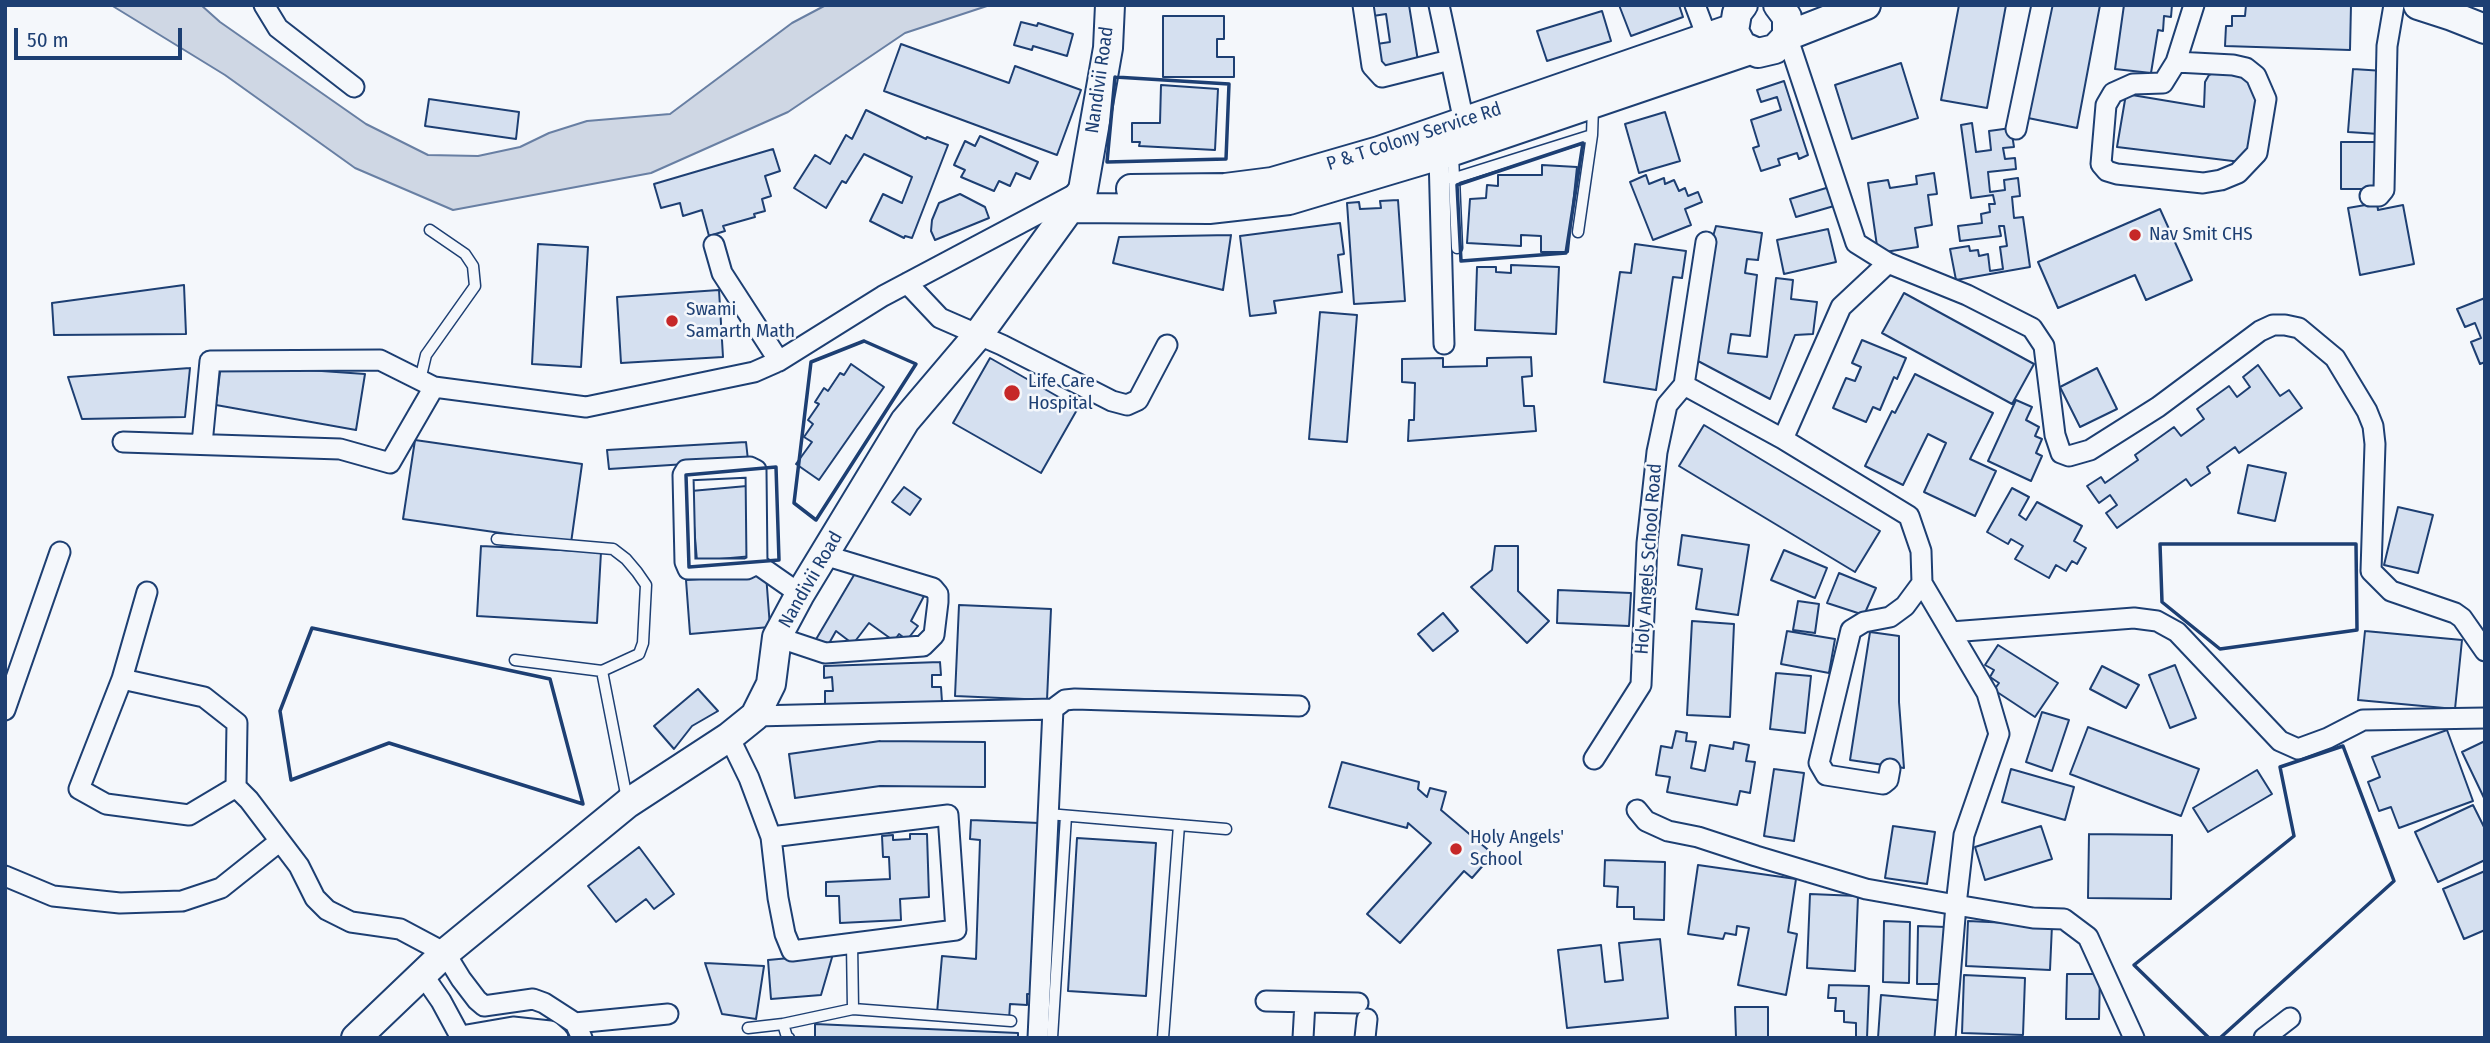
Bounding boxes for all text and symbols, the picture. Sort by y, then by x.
scale bar [18,14,186,58]
street label: Nandivii Road [1081,25,1119,135]
text: 50 m [27,27,69,53]
street label: P & T Colony Service Rd [1324,98,1504,176]
place label: Nav Smit CHS [2149,224,2253,246]
marker: Nav Smit CHS [2127,227,2143,243]
place label: Swami Samarth Math [686,299,795,343]
marker: Swami Samarth Math [664,313,680,329]
place label: Life Care Hospital [1028,371,1095,415]
marker: Life Care Hospital [1002,383,1022,403]
street label: Holy Angels School Road [1631,463,1667,655]
street label: Nandivii Road [774,528,848,632]
place label: Holy Angels' School [1470,827,1564,871]
marker: Holy Angels' School [1448,841,1464,857]

